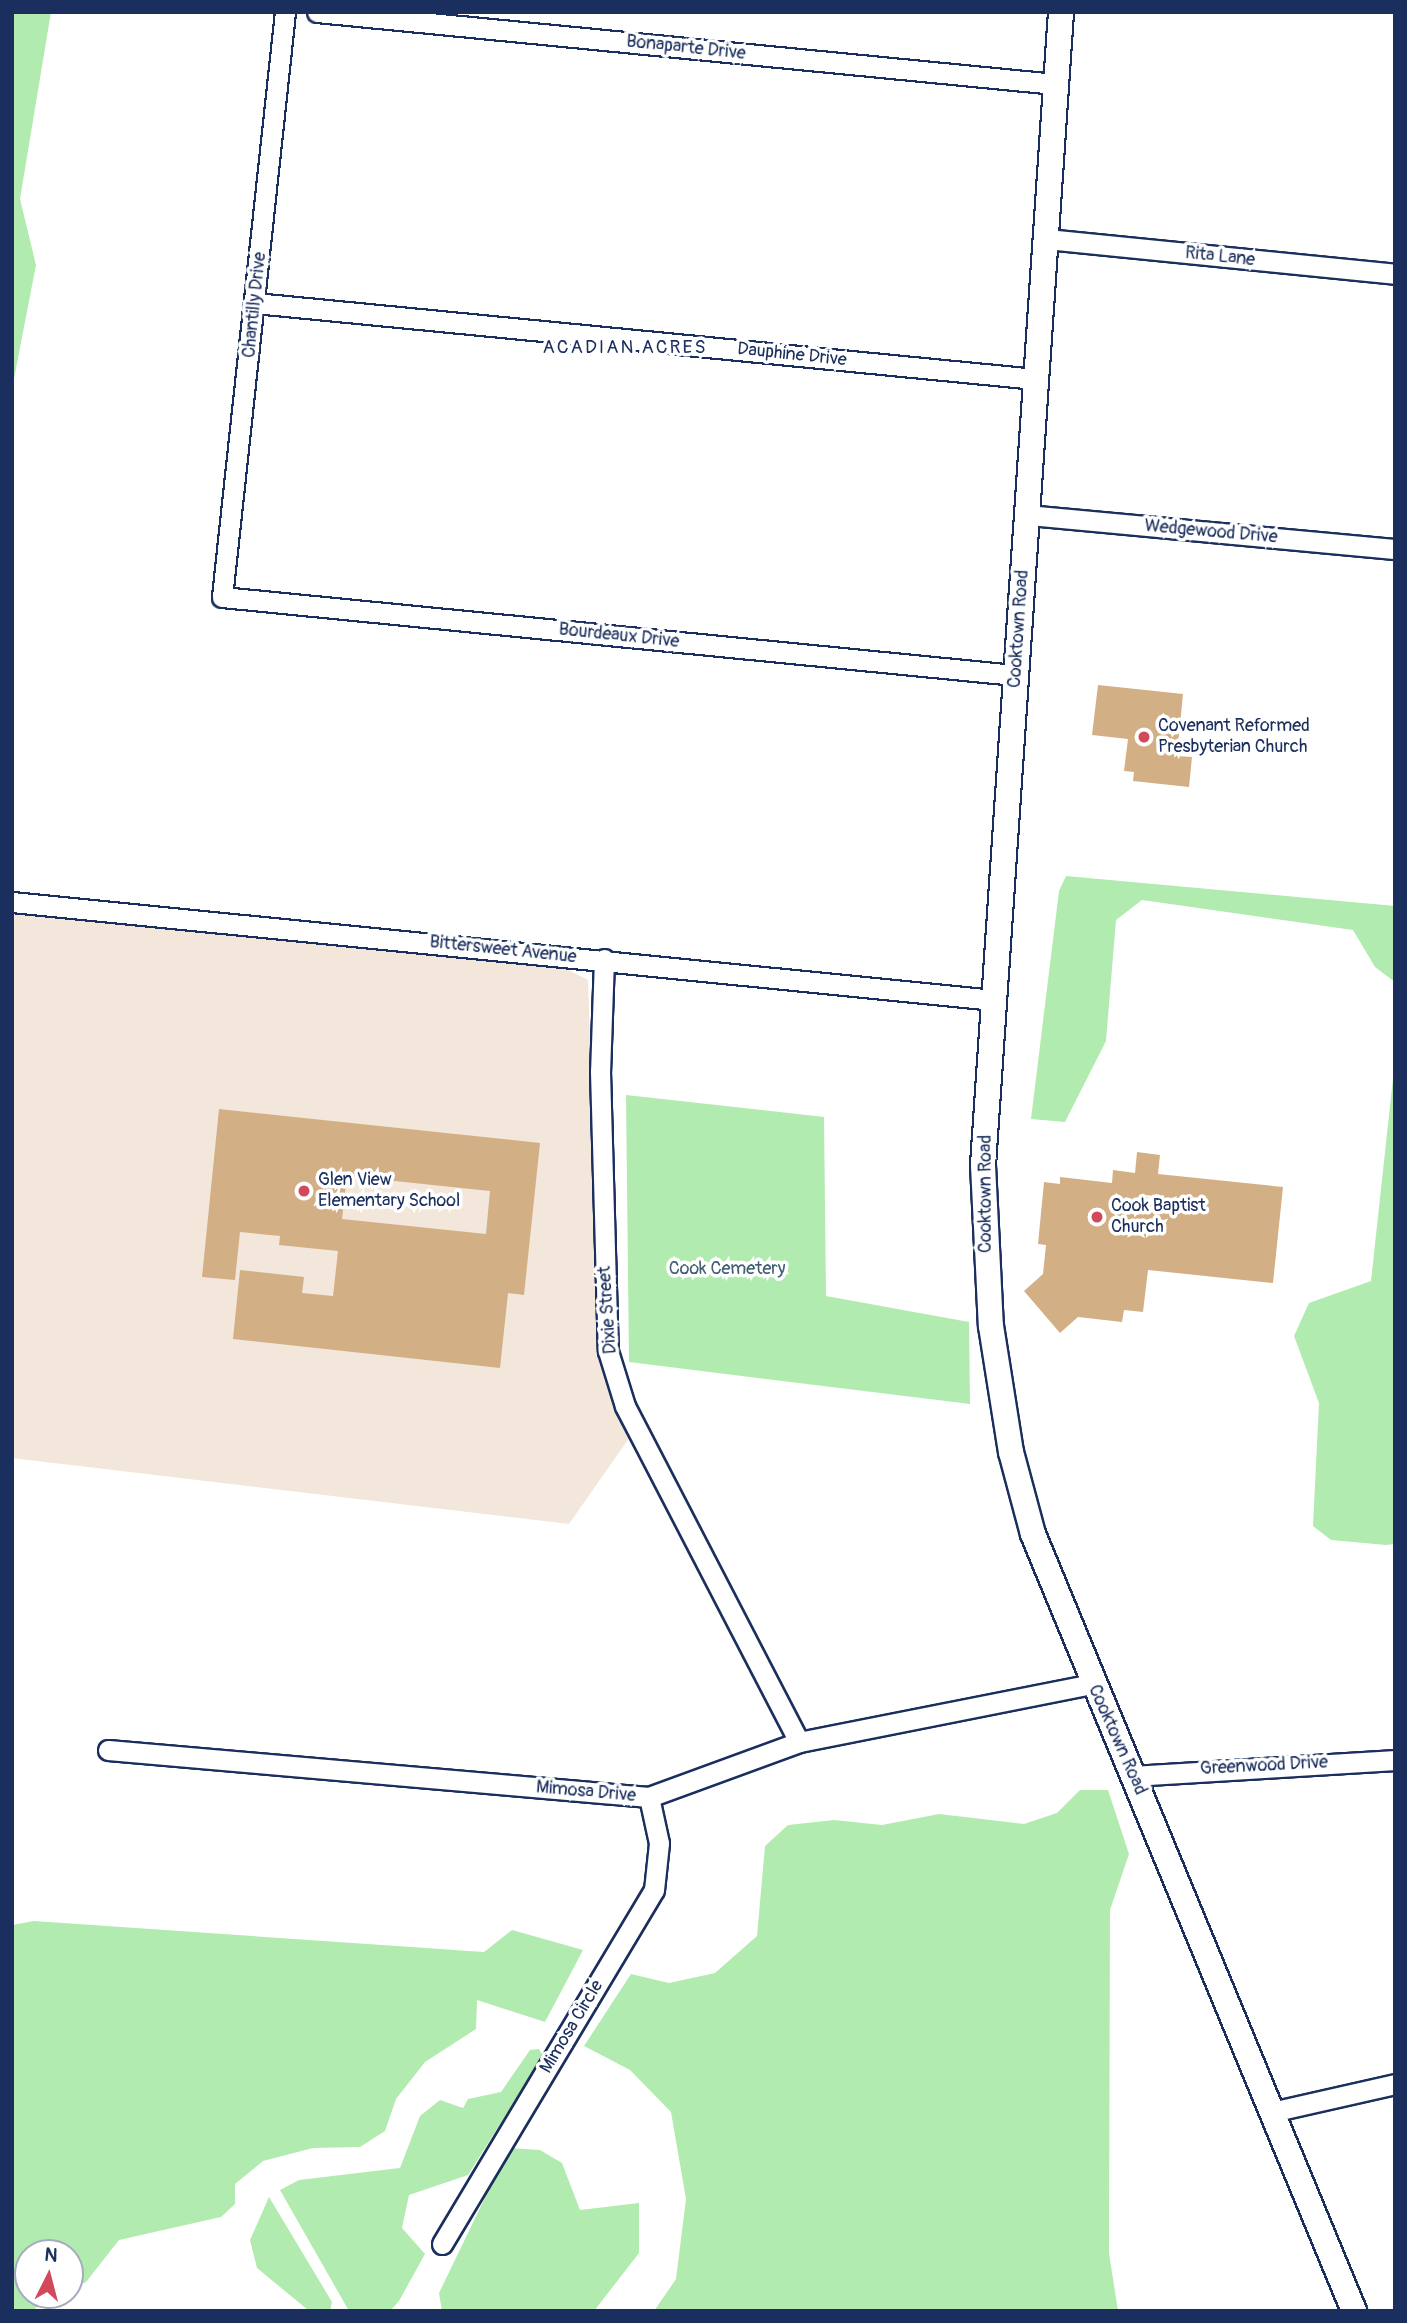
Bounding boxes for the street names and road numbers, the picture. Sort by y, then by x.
street label: Bonaparte Drive [625,31,747,65]
street label: Rita Lane [1184,243,1256,271]
street label: Chantilly Drive [239,251,271,359]
street label: Dauphine Drive [736,339,848,371]
street label: Wedgewood Drive [1144,515,1278,549]
street label: Cooktown Road [1004,569,1034,689]
street label: Bourdeaux Drive [558,619,680,653]
street label: Bittersweet Avenue [428,932,578,968]
street label: Cooktown Road [975,1135,997,1253]
street label: Dixie Street [594,1265,622,1355]
street label: Cooktown Road [1083,1682,1151,1798]
street label: Greenwood Drive [1199,1752,1329,1780]
street label: Mimosa Drive [535,1777,637,1807]
street label: Mimosa Circle [536,1977,608,2077]

